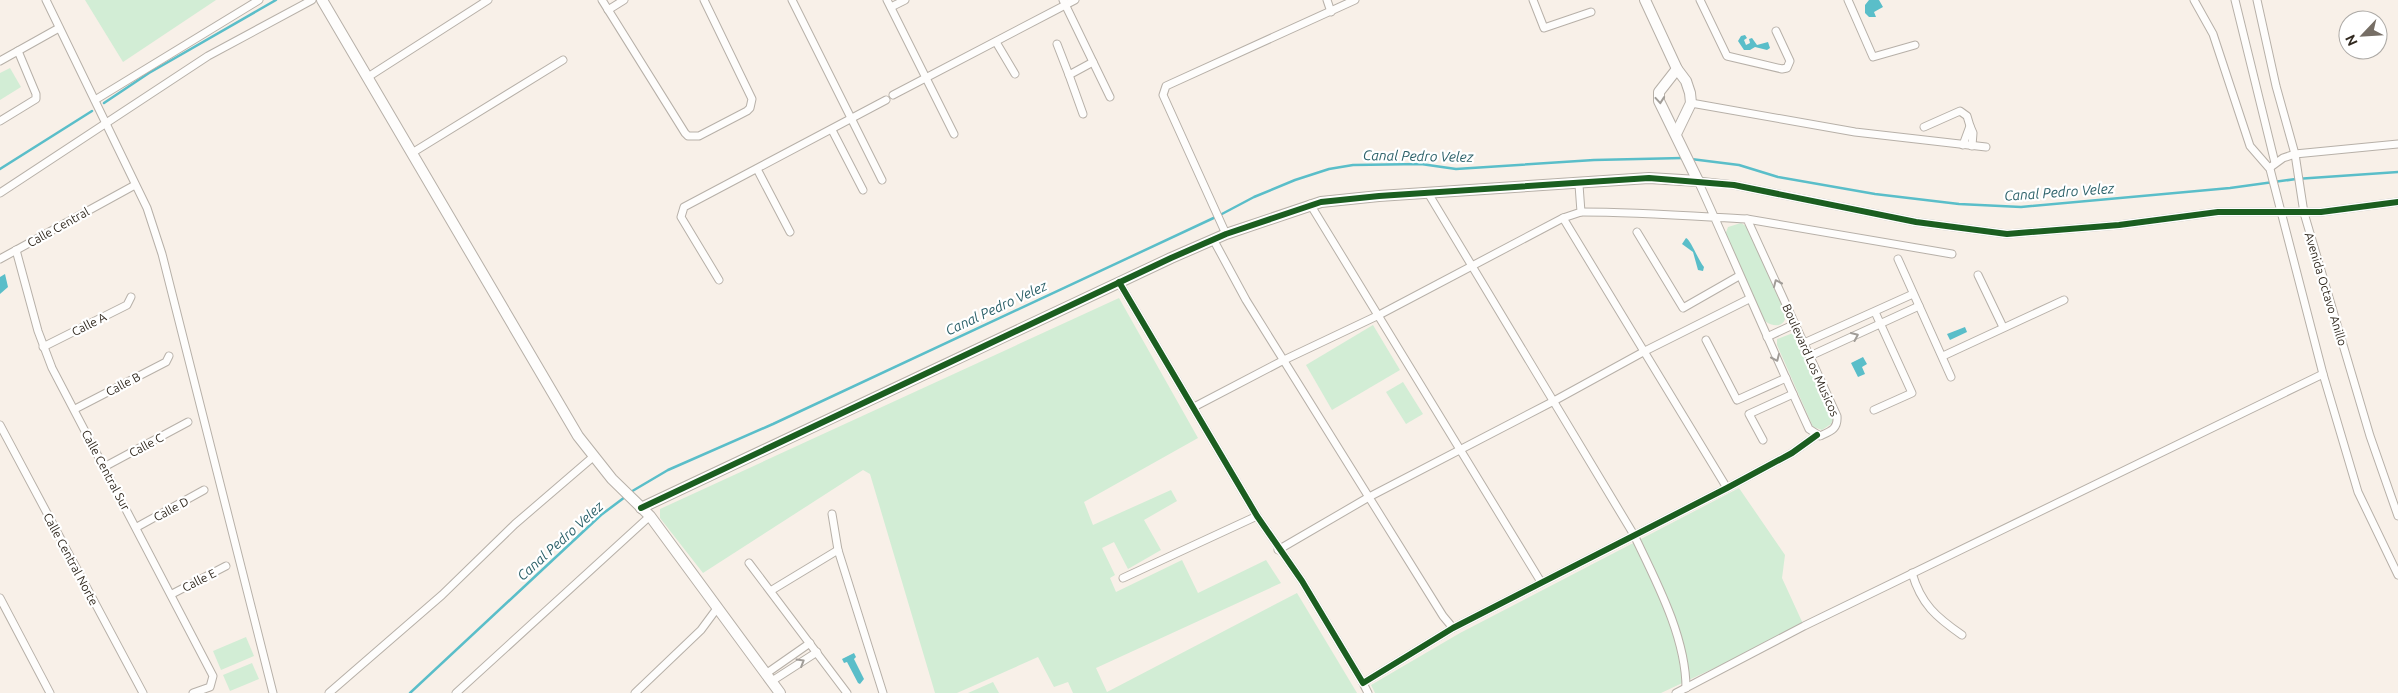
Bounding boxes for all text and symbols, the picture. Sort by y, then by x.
north arrow [2338,10,2388,60]
text: N [2342,32,2361,49]
one-way arrow [1655,97,1666,105]
water label: Canal Pedro Velez [1363,147,1474,165]
water label: Canal Pedro Velez [2004,180,2115,204]
street label: Calle Central [25,205,91,249]
street label: Avenida Octavo Anillo [2303,231,2349,347]
water label: Canal Pedro Velez [943,277,1050,339]
one-way arrow [1773,279,1783,288]
street label: Boulevard Los Musicos [1780,302,1842,418]
street label: Calle A [70,310,109,338]
one-way arrow [1850,332,1859,342]
one-way arrow [1770,353,1781,362]
street label: Calle B [104,370,142,398]
street label: Calle Central Sur [79,428,133,513]
street label: Calle C [127,430,166,459]
street label: Calle D [151,494,191,524]
water label: Canal Pedro Velez [514,498,607,584]
street label: Calle Central Norte [41,511,101,607]
street label: Calle E [180,566,218,594]
one-way arrow [795,659,804,669]

